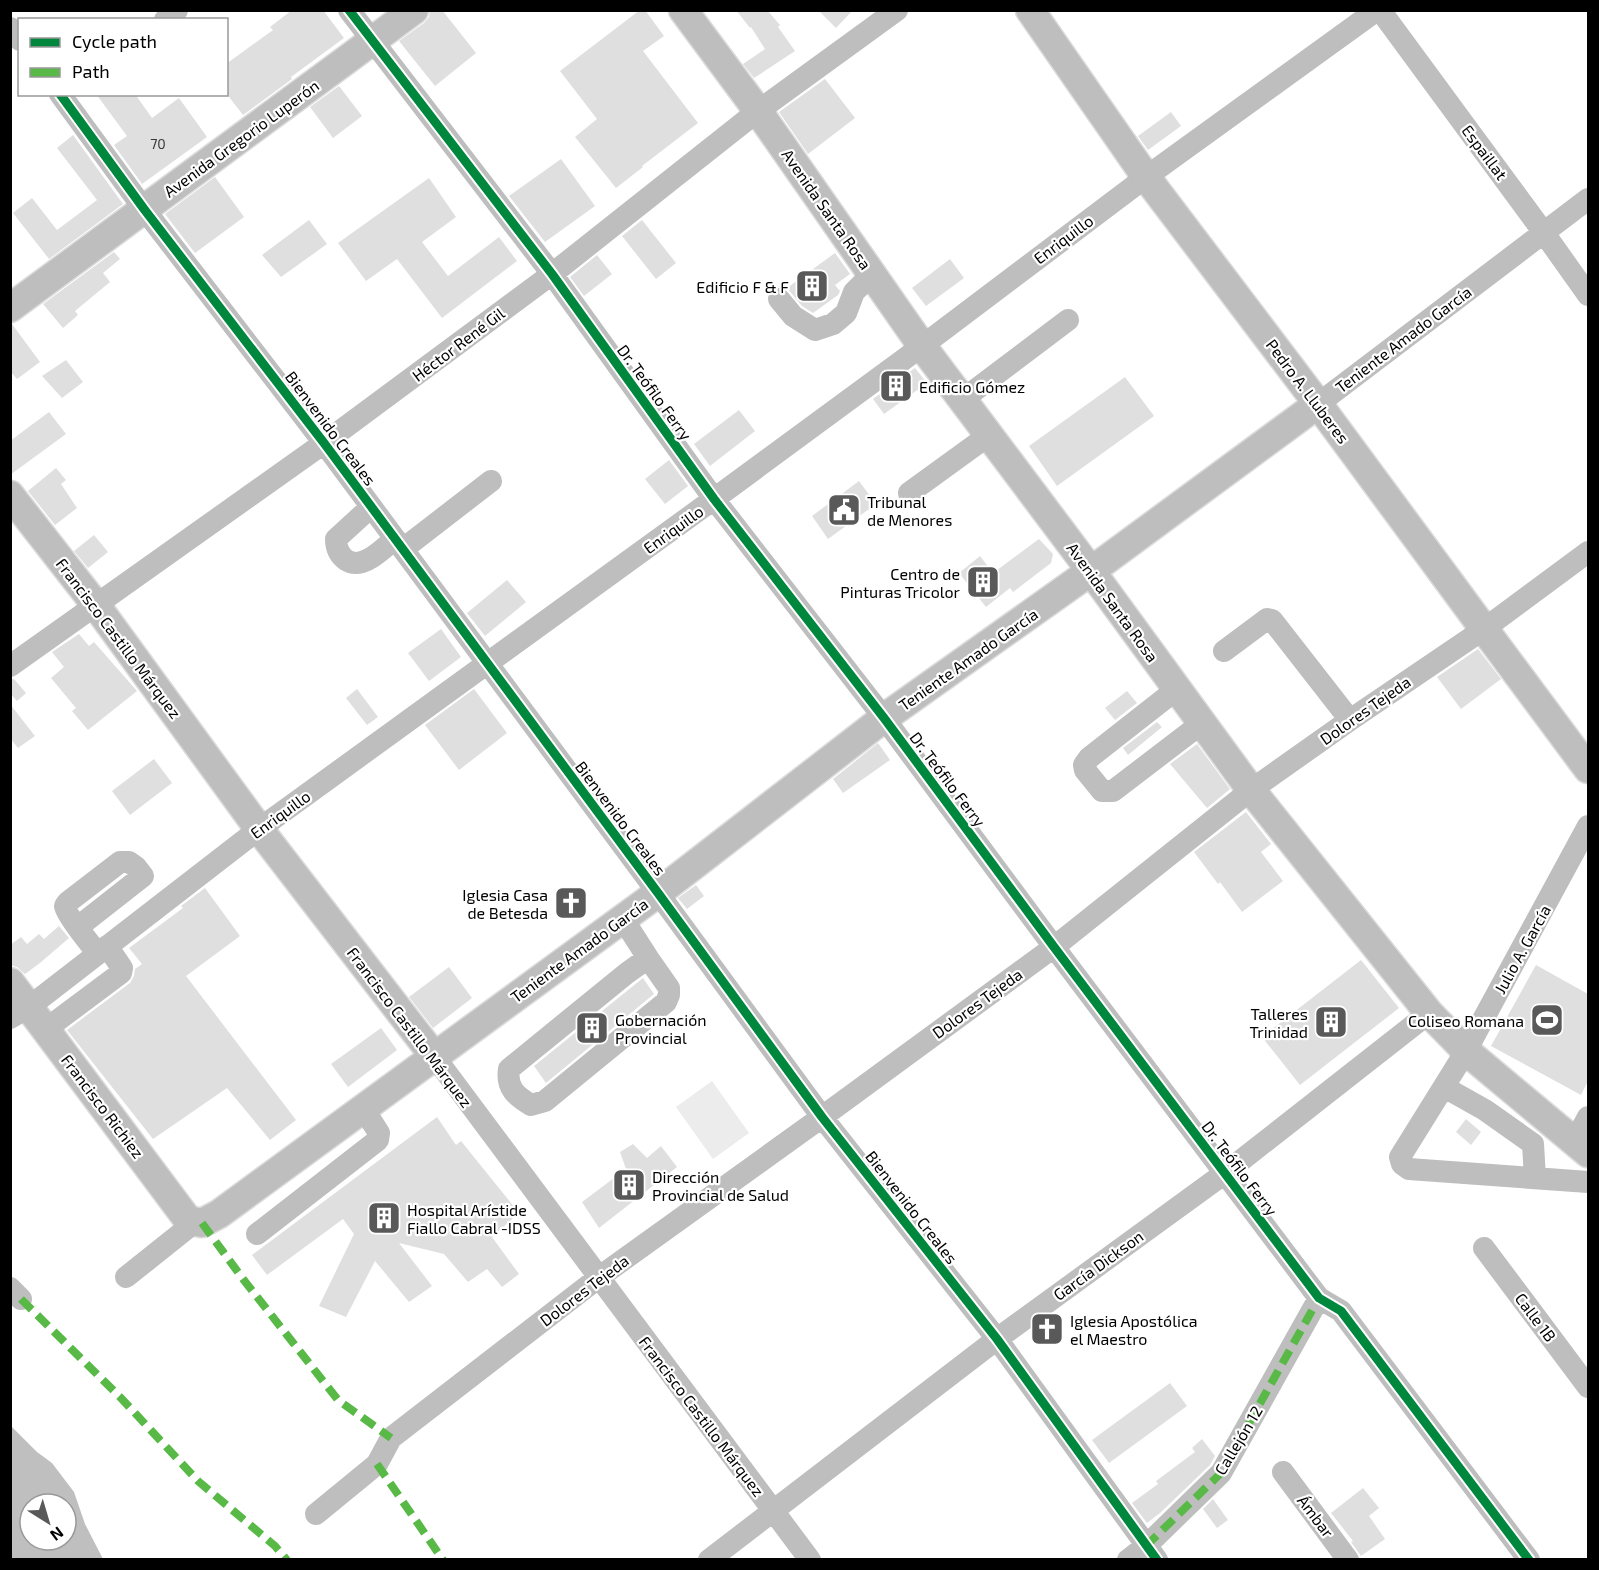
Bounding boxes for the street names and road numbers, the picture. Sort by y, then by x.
street label: Avenida Gregorio Luperón [160,75,322,201]
street label: Espaillat [1458,121,1512,183]
street label: Avenida Santa Rosa [778,145,876,273]
street label: Enriquillo [1030,211,1096,267]
street label: Teniente Amado García [1331,282,1475,396]
street label: Héctor René Gil [408,303,508,385]
street label: Pedro A. Lluberes [1263,335,1353,447]
street label: Dr. Teófilo Ferry [614,340,696,444]
street label: Bienvenido Creales [282,367,380,489]
street label: Enriquillo [639,501,707,557]
street label: Avenida Santa Rosa [1063,539,1163,665]
street label: Francisco Castillo Márquez [53,554,185,722]
street label: Teniente Amado García [895,604,1041,714]
street label: Dolores Tejeda [1316,672,1415,749]
street label: Dr. Teófilo Ferry [906,728,990,830]
street label: Bienvenido Creales [572,757,670,879]
street label: Enriquillo [246,786,314,842]
street label: Teniente Amado García [507,894,651,1006]
street label: Julio A. García [1490,901,1554,997]
street label: Francisco Castillo Márquez [344,943,476,1111]
street label: Dolores Tejeda [928,964,1026,1043]
street label: Francisco Richiez [58,1050,148,1162]
street label: Dr. Teófilo Ferry [1198,1117,1282,1219]
street label: Bienvenido Creales [862,1147,962,1267]
street label: García Dickson [1049,1226,1147,1304]
street label: Dolores Tejeda [536,1250,633,1330]
street label: Calle 1B [1512,1289,1560,1345]
street label: Francisco Castillo Márquez [636,1332,768,1500]
street label: Callejón 12 [1210,1402,1267,1479]
street label: Ámbar [1294,1491,1338,1541]

